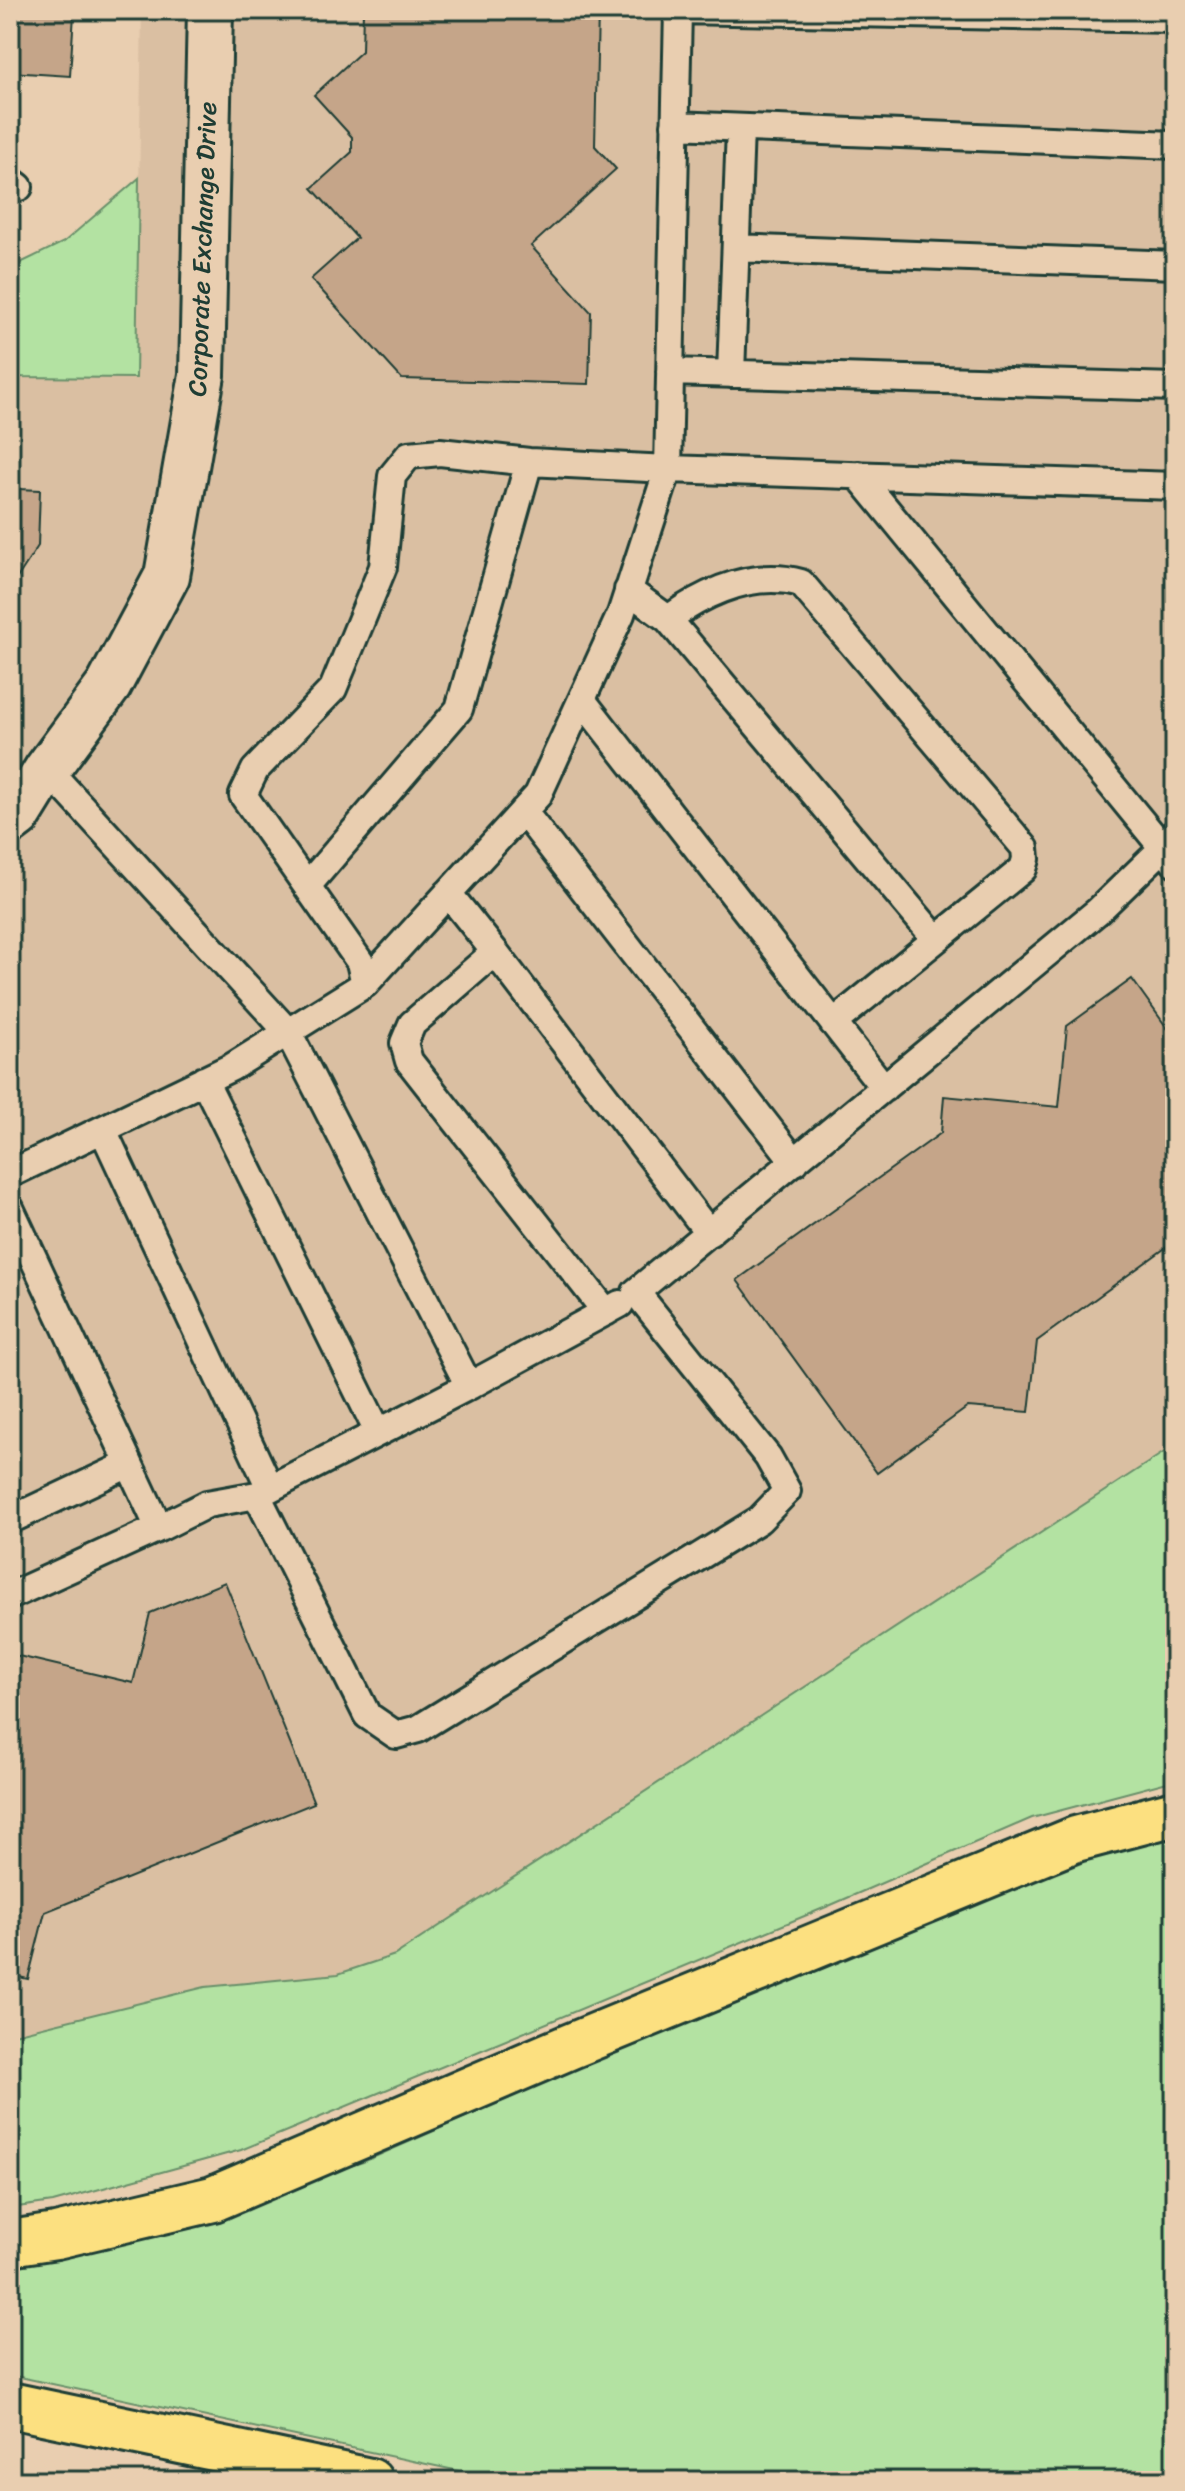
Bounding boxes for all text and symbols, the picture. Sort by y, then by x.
street label: Corporate Exchange Drive [174,101,230,397]

